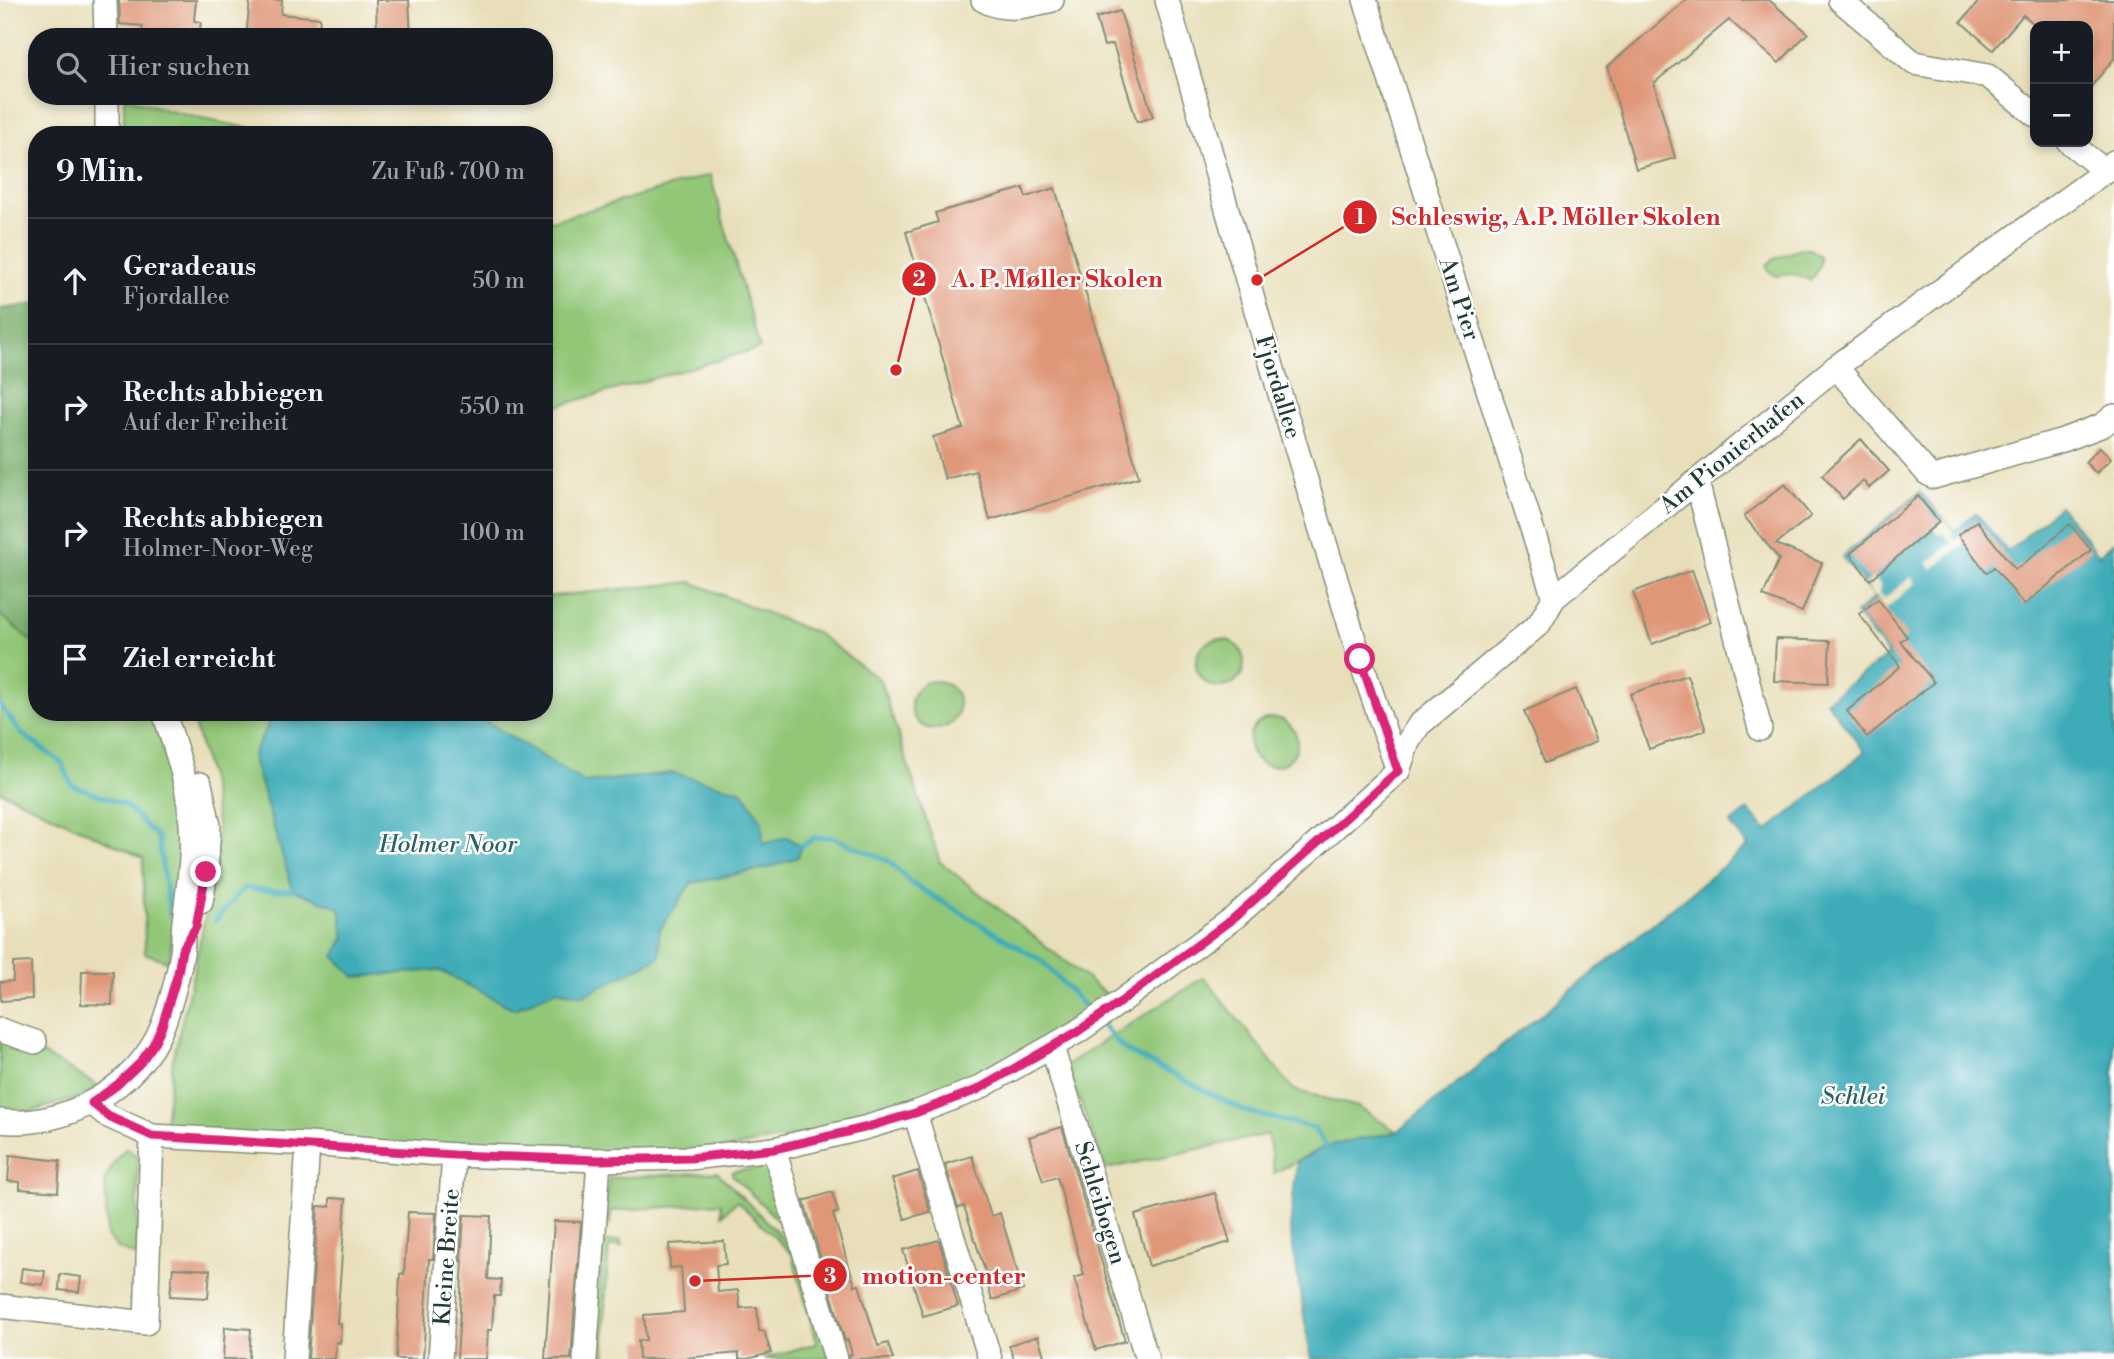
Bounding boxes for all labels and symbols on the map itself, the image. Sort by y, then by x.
callout: Schleswig, A.P. Möller Skolen [1343,194,1735,239]
text: Schleswig, A.P. Möller Skolen [1391,203,1721,233]
text: 1 [1355,205,1365,231]
street label: Am Pier [1432,253,1486,344]
callout: A. P. Møller Skolen [902,256,1177,301]
text: A. P. Møller Skolen [950,265,1163,295]
text: 2 [912,267,926,293]
street label: Fjordallee [1249,332,1307,442]
street label: Am Pionierhafen [1653,386,1810,520]
route start [1344,643,1375,674]
water label: Holmer Noor [378,830,518,860]
route end [190,856,221,887]
water label: Schlei [1821,1082,1886,1112]
street label: Schleibogen [1068,1138,1132,1268]
street label: Kleine Breite [428,1188,466,1326]
callout: motion-center [813,1253,1040,1298]
text: motion-center [862,1262,1026,1292]
text: 3 [824,1264,836,1290]

